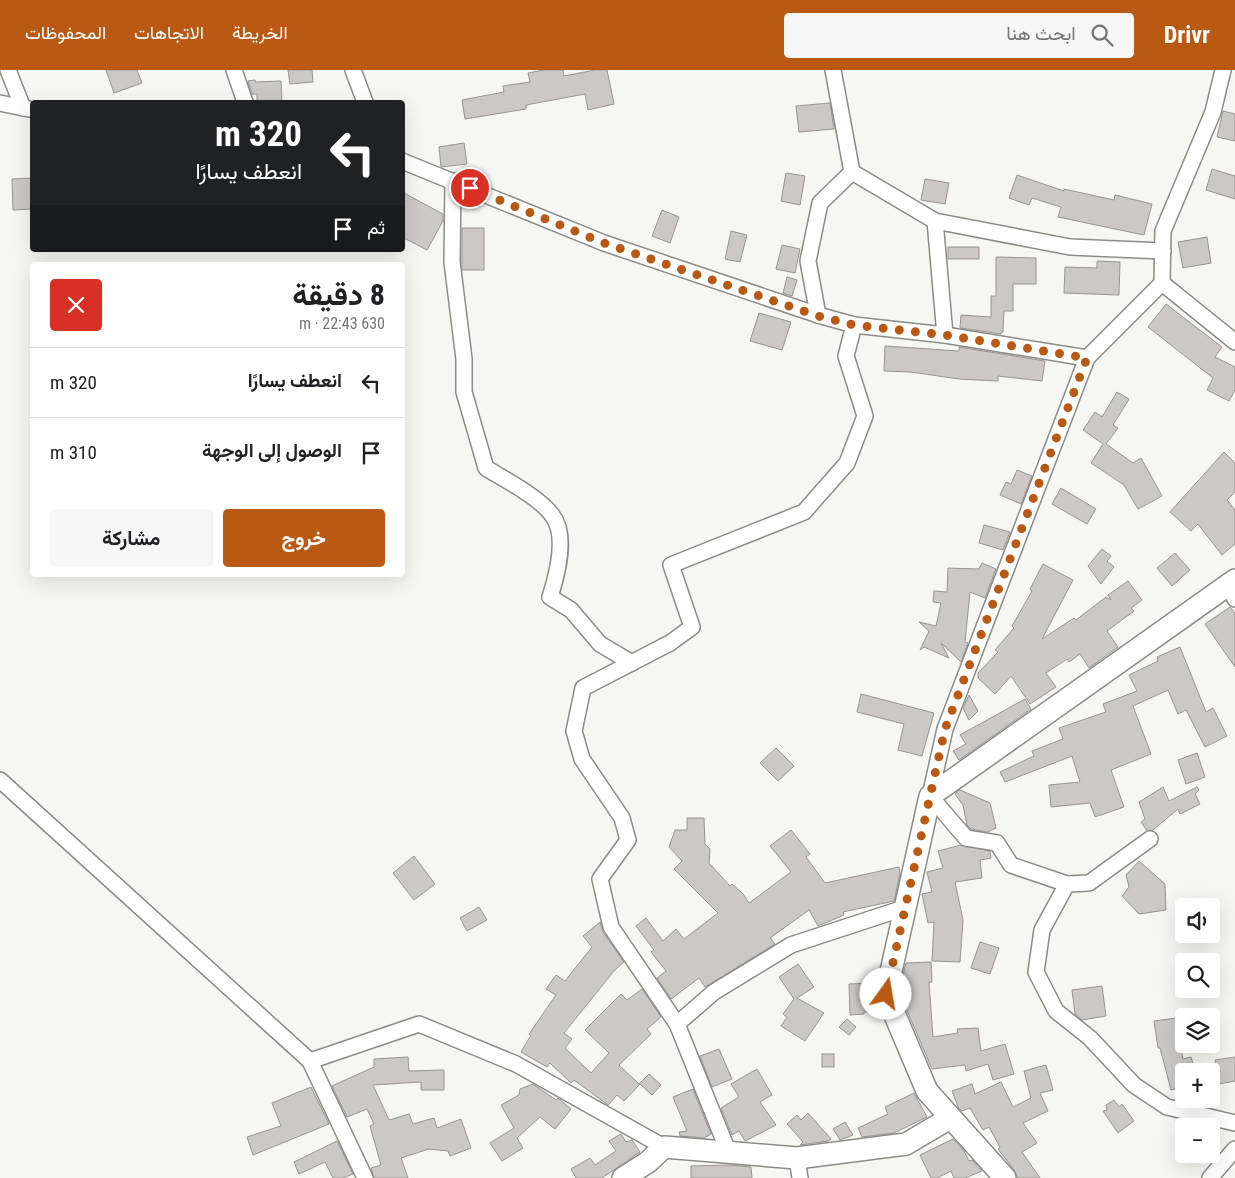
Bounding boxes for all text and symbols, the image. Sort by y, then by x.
search box [784,13,1134,58]
icon: search [1088,21,1116,49]
text: Drivr [1164,21,1210,49]
text: المحفوظات [25,22,106,43]
text: الاتجاهات [134,22,204,43]
text: الخريطة [232,22,288,43]
text: ابحث هنا [1006,22,1076,45]
text: 320 m [215,114,302,155]
icon: left [320,120,385,185]
text: انعطف يسارًا [195,159,302,184]
pin [449,167,491,209]
icon: arrive [456,174,484,202]
icon: arrive [329,215,357,243]
text: ثم [367,216,385,239]
text: 8 دقيقة [292,277,385,312]
button: close [50,279,102,331]
text: 630 m · 22:43 [299,314,385,333]
text: انعطف يسارًا [248,369,342,392]
icon: left [357,369,385,397]
text: 320 m [50,371,97,394]
text: الوصول إلى الوجهة [202,439,342,462]
icon: arrive [357,439,385,467]
text: 310 m [50,441,97,464]
button: مشاركة [50,509,213,567]
button: خروج [223,509,385,567]
map controls [1175,898,1220,1163]
button: sound [1175,898,1220,943]
button: search [1175,953,1220,998]
position arrow [859,967,911,1019]
button: layers [1175,1008,1220,1053]
button: + [1175,1063,1220,1108]
button: − [1175,1118,1220,1163]

